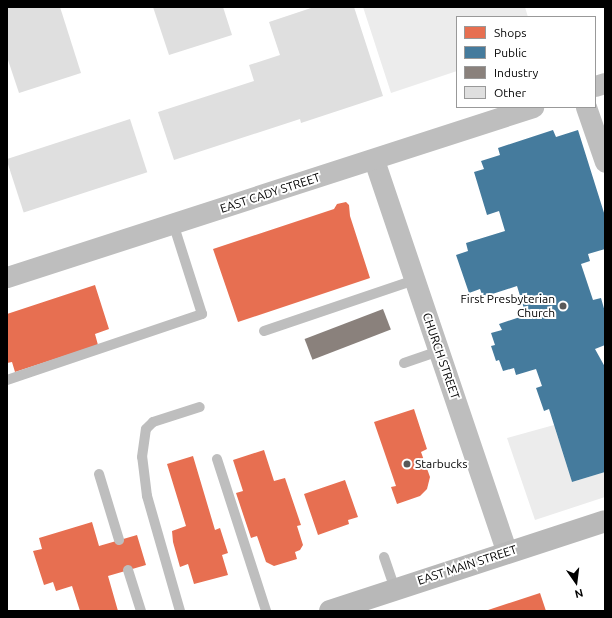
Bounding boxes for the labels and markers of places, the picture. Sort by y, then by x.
place label: First Presbyterian Church [460,292,555,320]
marker: First Presbyterian Church [558,301,568,311]
place label: Starbucks [415,457,467,471]
marker: Starbucks [402,459,412,469]

